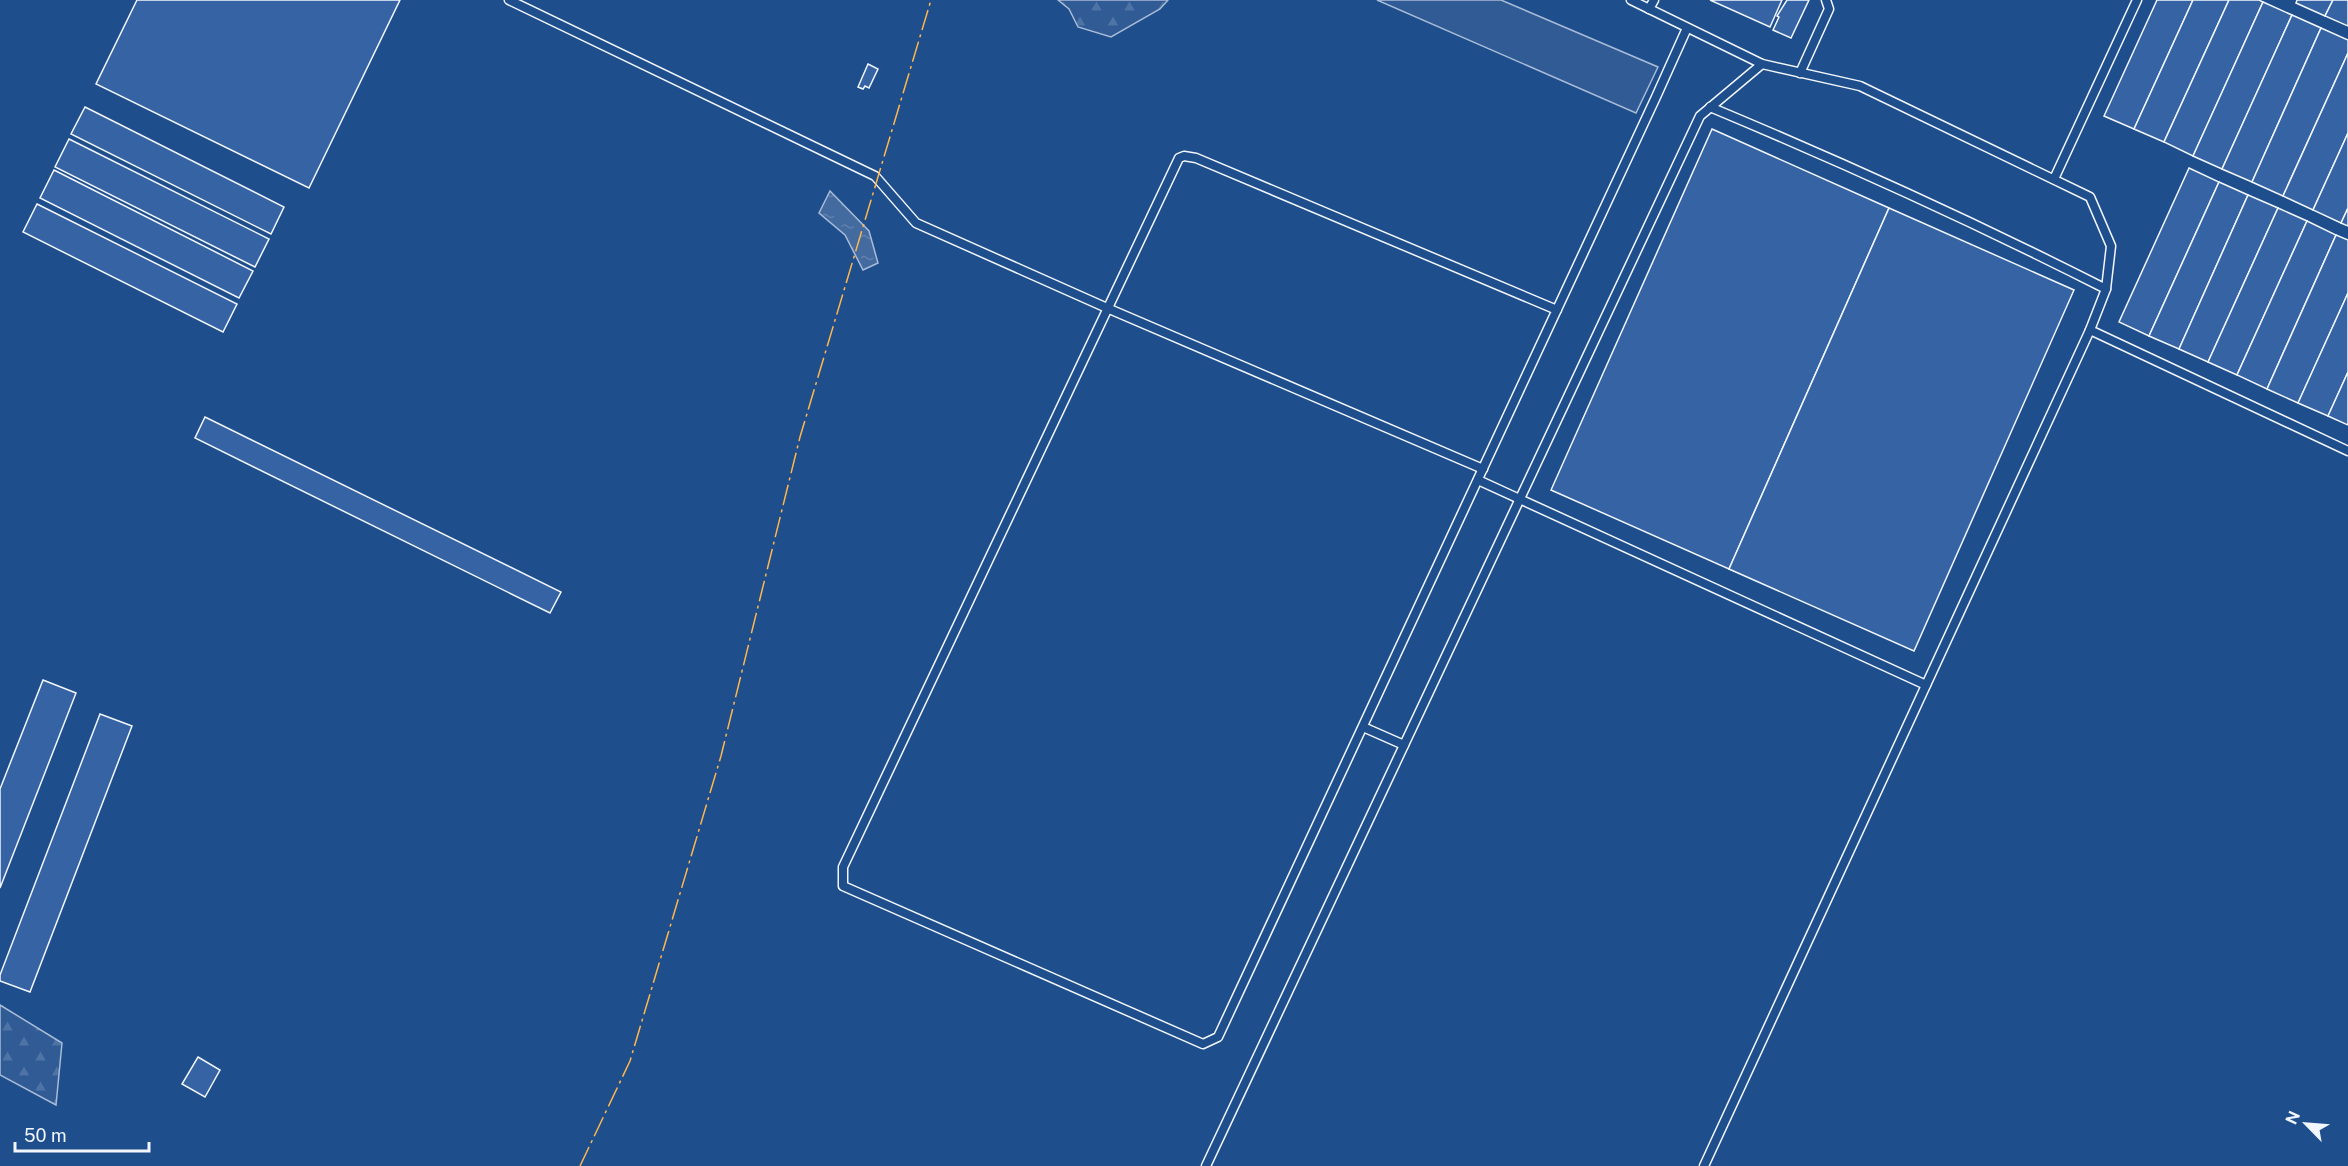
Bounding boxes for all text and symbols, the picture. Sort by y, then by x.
north arrow [2276,1094,2336,1154]
text: N [2282,1108,2304,1128]
scale bar [15,1115,148,1153]
text: 50 m [24,1125,67,1146]

